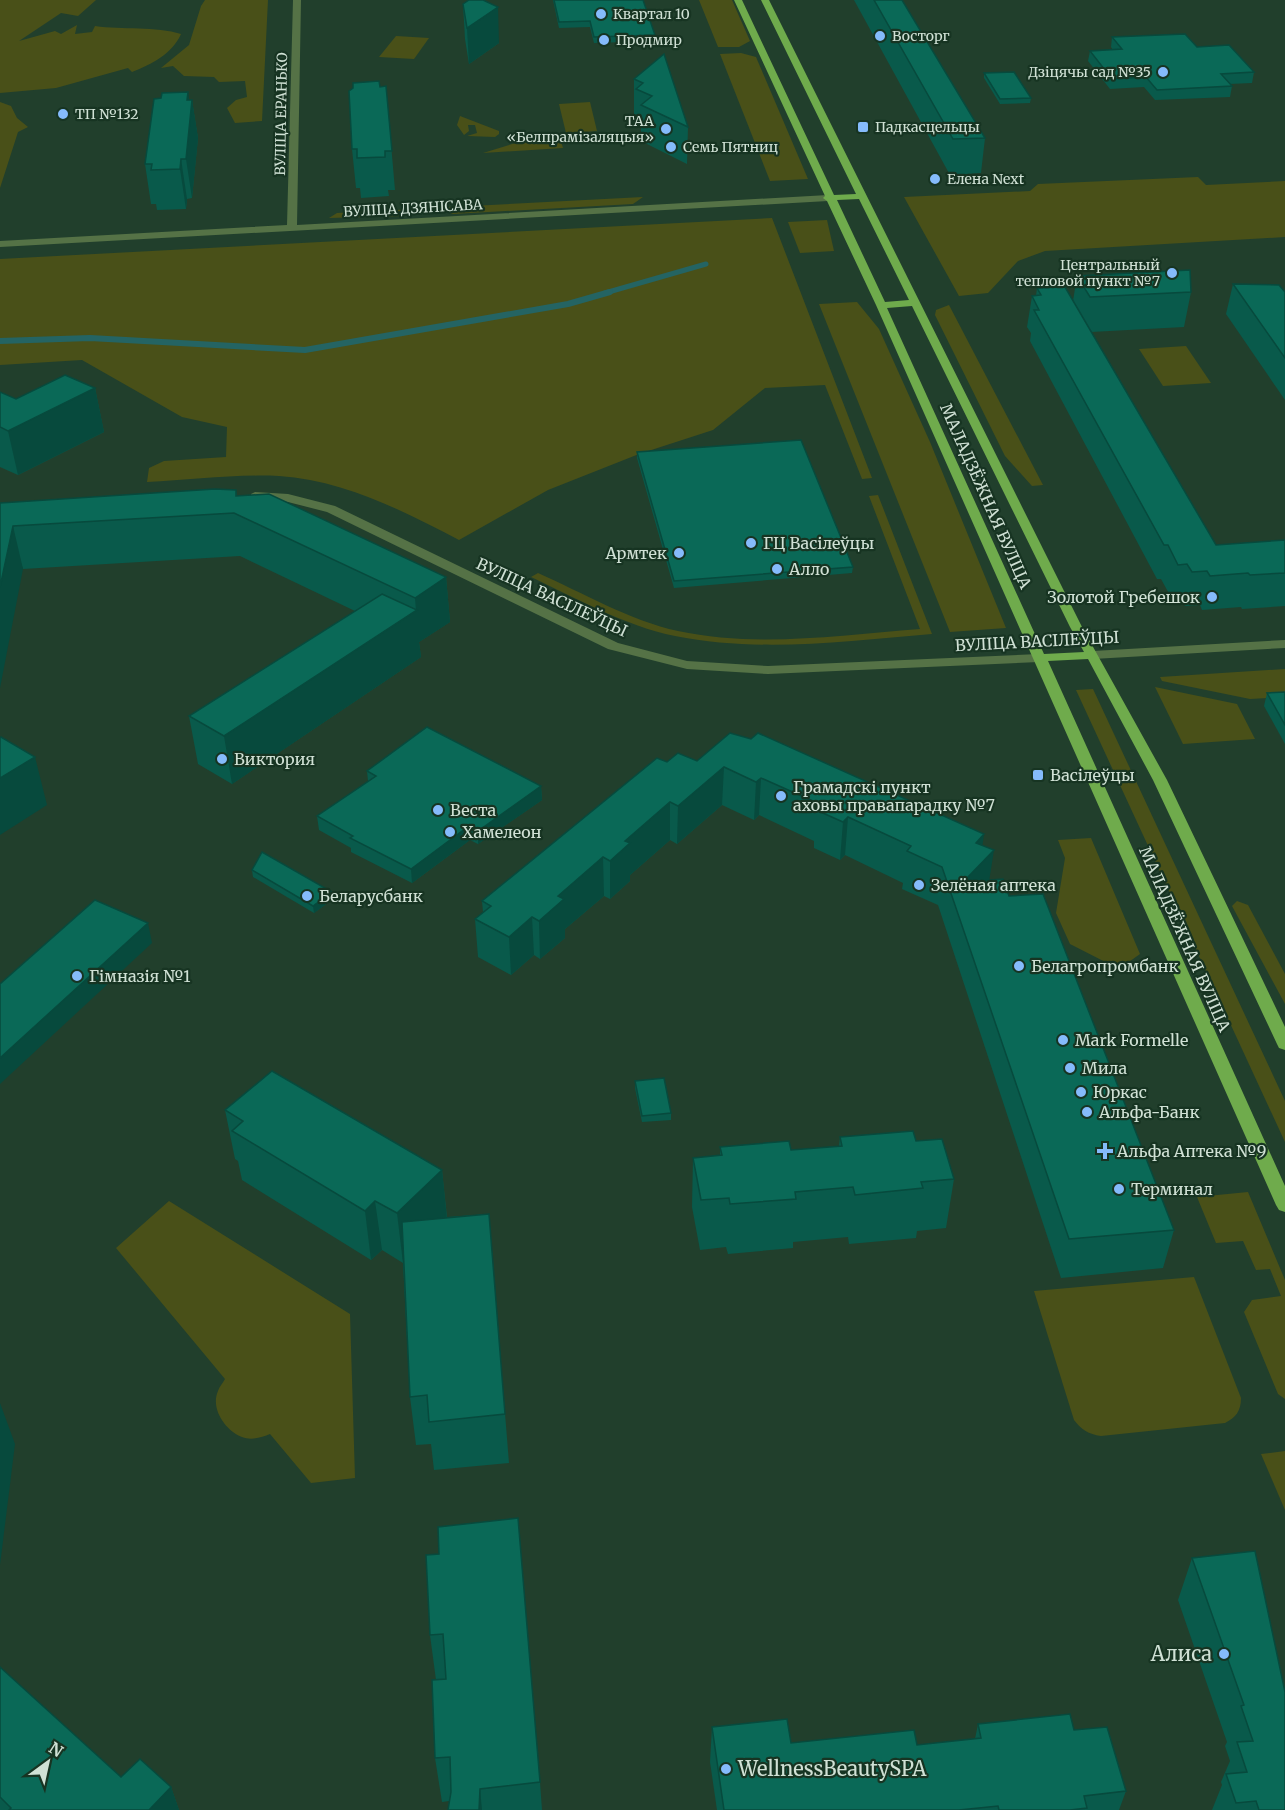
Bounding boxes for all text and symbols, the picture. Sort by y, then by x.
place label: Квартал 10 [613,5,690,23]
marker: Квартал 10 [594,7,608,21]
place label: Восторг [892,27,950,45]
marker: Восторг [873,29,887,43]
place label: Продмир [616,31,682,49]
marker: Продмир [597,33,611,47]
street label: ВУЛІЦА ЕРАНЬКО [271,52,291,176]
place label: Дзіцячы сад №35 [1028,63,1151,81]
marker: Дзіцячы сад №35 [1156,65,1170,79]
place label: ТП №132 [75,105,139,123]
marker: ТП №132 [56,107,70,121]
place label: ТАА «Белпрамізаляцыя» [507,112,654,146]
place label: Падкасцельцы [875,118,980,136]
marker: Падкасцельцы [856,120,870,134]
marker: ТАА «Белпрамізаляцыя» [659,122,673,136]
place label: Семь Пятниц [683,138,778,156]
marker: Семь Пятниц [664,140,678,154]
place label: Елена Next [947,170,1025,188]
marker: Елена Next [928,172,942,186]
street label: ВУЛІЦА ДЗЯНІСАВА [343,195,483,221]
place label: Центральный тепловой пункт №7 [1016,256,1160,290]
marker: Центральный тепловой пункт №7 [1165,266,1179,280]
street label: МАЛАДЗЁЖНАЯ ВУЛІЦА [936,400,1036,592]
place label: ГЦ Васілеўцы [763,533,874,553]
marker: ГЦ Васілеўцы [744,536,758,550]
place label: Армтек [605,543,667,563]
marker: Армтек [672,546,686,560]
street label: ВУЛІЦА ВАСІЛЕЎЦЫ [473,553,631,641]
place label: Алло [788,559,829,579]
marker: Алло [770,562,784,576]
place label: Золотой Гребешок [1047,587,1200,607]
marker: Золотой Гребешок [1205,590,1219,604]
street label: ВУЛІЦА ВАСІЛЕЎЦЫ [954,627,1120,655]
place label: Виктория [234,749,315,769]
marker: Виктория [215,752,229,766]
place label: Васілеўцы [1050,765,1135,785]
marker: Васілеўцы [1031,768,1045,782]
place label: Грамадскі пункт аховы правапарадку №7 [793,777,995,815]
marker: Грамадскі пункт аховы правапарадку №7 [774,789,788,803]
place label: Веста [450,800,496,820]
marker: Веста [431,803,445,817]
place label: Хамелеон [462,822,542,842]
marker: Хамелеон [443,825,457,839]
street label: МАЛАДЗЁЖНАЯ ВУЛІЦА [1135,843,1235,1035]
place label: Зелёная аптека [931,875,1056,895]
marker: Зелёная аптека [912,878,926,892]
place label: Беларусбанк [319,886,423,906]
marker: Беларусбанк [300,889,314,903]
place label: Белагропромбанк [1031,956,1179,976]
marker: Белагропромбанк [1012,959,1026,973]
place label: Гімназія №1 [89,966,190,986]
marker: Гімназія №1 [70,969,84,983]
place label: Mark Formelle [1075,1030,1188,1050]
marker: Mark Formelle [1056,1033,1070,1047]
place label: Мила [1082,1058,1127,1078]
marker: Мила [1063,1061,1077,1075]
place label: Юркас [1093,1082,1147,1102]
marker: Юркас [1074,1085,1088,1099]
place label: Альфа-Банк [1098,1102,1200,1122]
marker: Альфа-Банк [1080,1105,1094,1119]
place label: Альфа Аптека №9 [1116,1141,1267,1161]
marker: Альфа Аптека №9 [1098,1144,1112,1158]
place label: Терминал [1131,1179,1213,1199]
marker: Терминал [1112,1182,1126,1196]
place label: Алиса [1150,1641,1212,1666]
marker: Алиса [1217,1647,1231,1661]
north arrow [18,1732,78,1792]
text: N [45,1738,67,1761]
place label: WellnessBeautySPA [737,1756,927,1781]
marker: WellnessBeautySPA [719,1762,733,1776]

